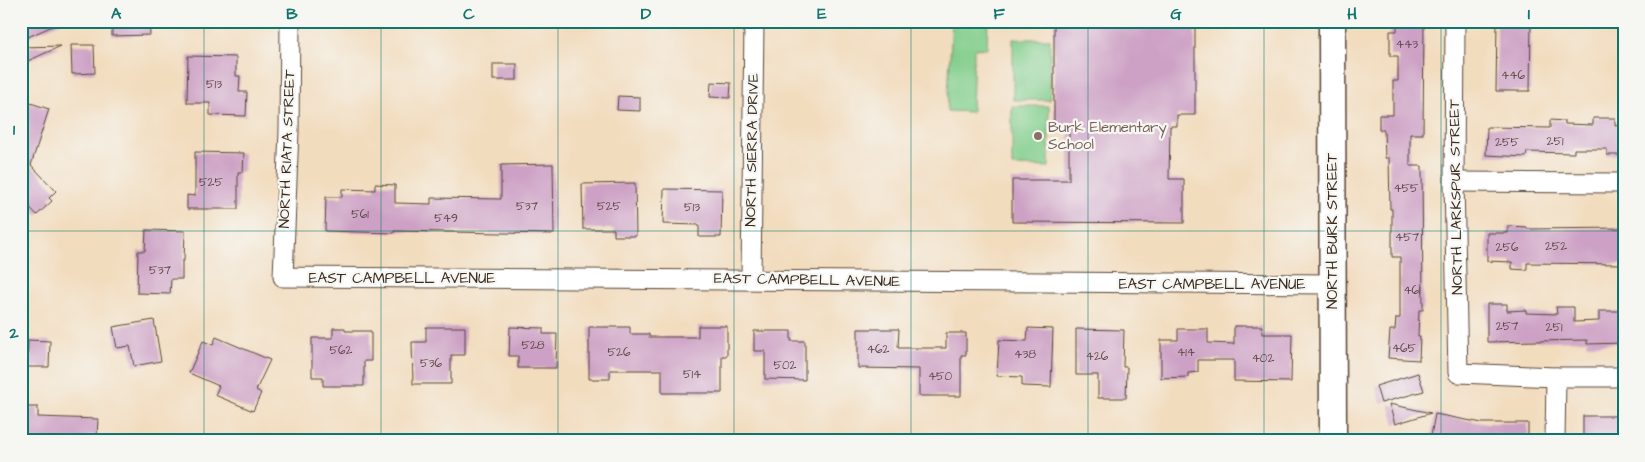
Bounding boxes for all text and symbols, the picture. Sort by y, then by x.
text: A [111,3,122,25]
text: B [286,3,298,25]
text: C [463,3,475,25]
text: D [641,3,652,25]
text: E [817,3,827,25]
text: F [993,3,1005,25]
text: G [1170,3,1182,25]
text: H [1347,3,1357,25]
text: I [1528,3,1530,25]
house number: 443 [1396,36,1418,53]
house number: 446 [1501,67,1525,84]
street label: NORTH RIATA STREET [274,69,300,229]
street label: NORTH SIERRA DRIVE [740,73,764,227]
house number: 513 [206,76,222,93]
street label: NORTH LARKSPUR STREET [1444,98,1468,295]
place label: Burk Elementary School [1048,117,1167,155]
text: 1 [13,119,16,141]
marker: Burk Elementary School [1032,130,1044,142]
house number: 251 [1547,133,1564,150]
house number: 255 [1495,134,1519,151]
street label: NORTH BURK STREET [1322,152,1343,309]
house number: 525 [199,174,223,191]
house number: 455 [1393,180,1419,197]
house number: 537 [516,198,539,215]
house number: 525 [597,198,621,215]
house number: 513 [684,199,700,216]
house number: 561 [351,206,369,223]
house number: 549 [434,210,458,227]
house number: 457 [1395,229,1420,246]
house number: 252 [1545,238,1567,255]
house number: 256 [1496,239,1519,256]
house number: 537 [149,262,172,279]
street label: EAST CAMPBELL AVENUE [309,268,495,289]
street label: EAST CAMPBELL AVENUE [714,268,901,292]
street label: EAST CAMPBELL AVENUE [1119,274,1305,295]
house number: 461 [1403,282,1421,299]
house number: 257 [1496,318,1519,335]
house number: 251 [1546,319,1563,336]
text: 2 [8,322,19,344]
house number: 528 [521,337,545,354]
house number: 465 [1392,340,1417,357]
house number: 462 [867,341,889,358]
house number: 562 [330,342,353,359]
house number: 526 [608,344,631,361]
house number: 414 [1177,344,1195,361]
house number: 438 [1014,346,1036,363]
house number: 426 [1086,348,1109,365]
house number: 402 [1252,350,1274,367]
house number: 536 [420,355,443,372]
house number: 502 [774,357,797,374]
house number: 514 [683,366,701,383]
house number: 450 [928,368,953,385]

